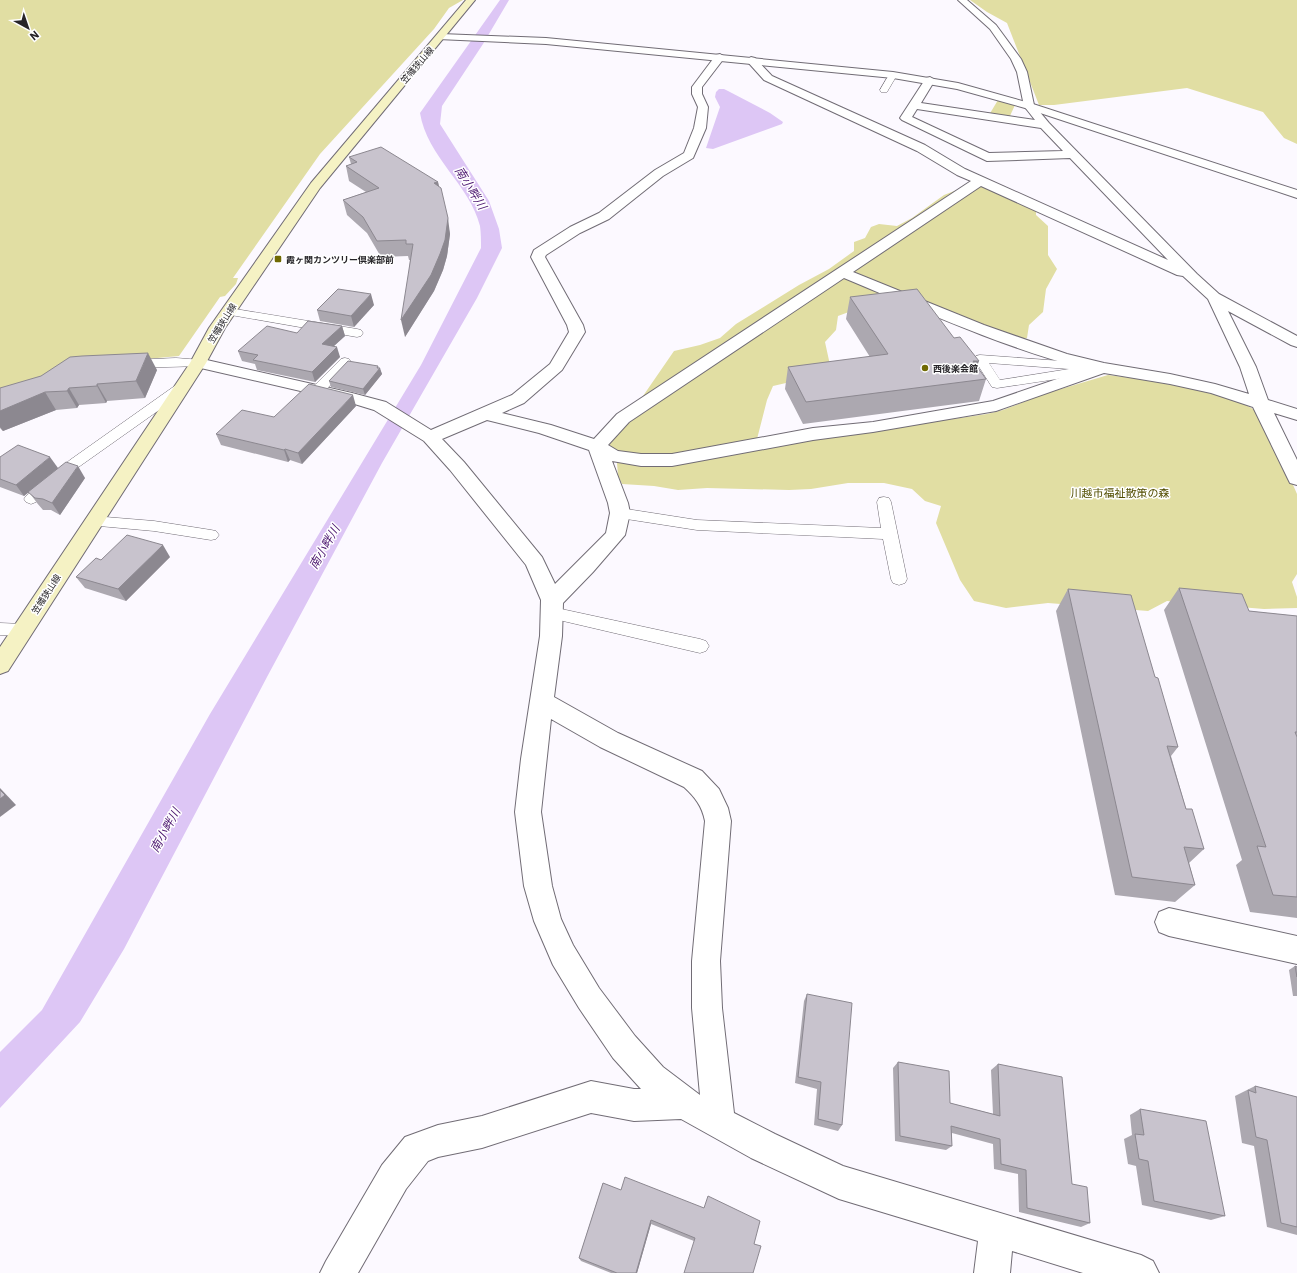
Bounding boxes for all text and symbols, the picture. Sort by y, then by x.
north arrow [8,8,48,48]
text: N [27,28,42,44]
street label: 笠幡狭山線 [398,44,437,86]
water label: 南小畔川 [452,164,491,214]
marker: 霞ヶ関カンツリー倶楽部前 [273,254,283,264]
place label: 霞ヶ関カンツリー倶楽部前 [286,254,394,265]
street label: 笠幡狭山線 [205,300,239,345]
marker: 西後楽会館 [920,363,930,373]
place label: 西後楽会館 [933,363,978,374]
park label: 川越市福祉散策の森 [1071,486,1170,500]
water label: 南小畔川 [306,521,343,572]
street label: 笠幡狭山線 [29,571,63,616]
water label: 南小畔川 [147,804,184,855]

